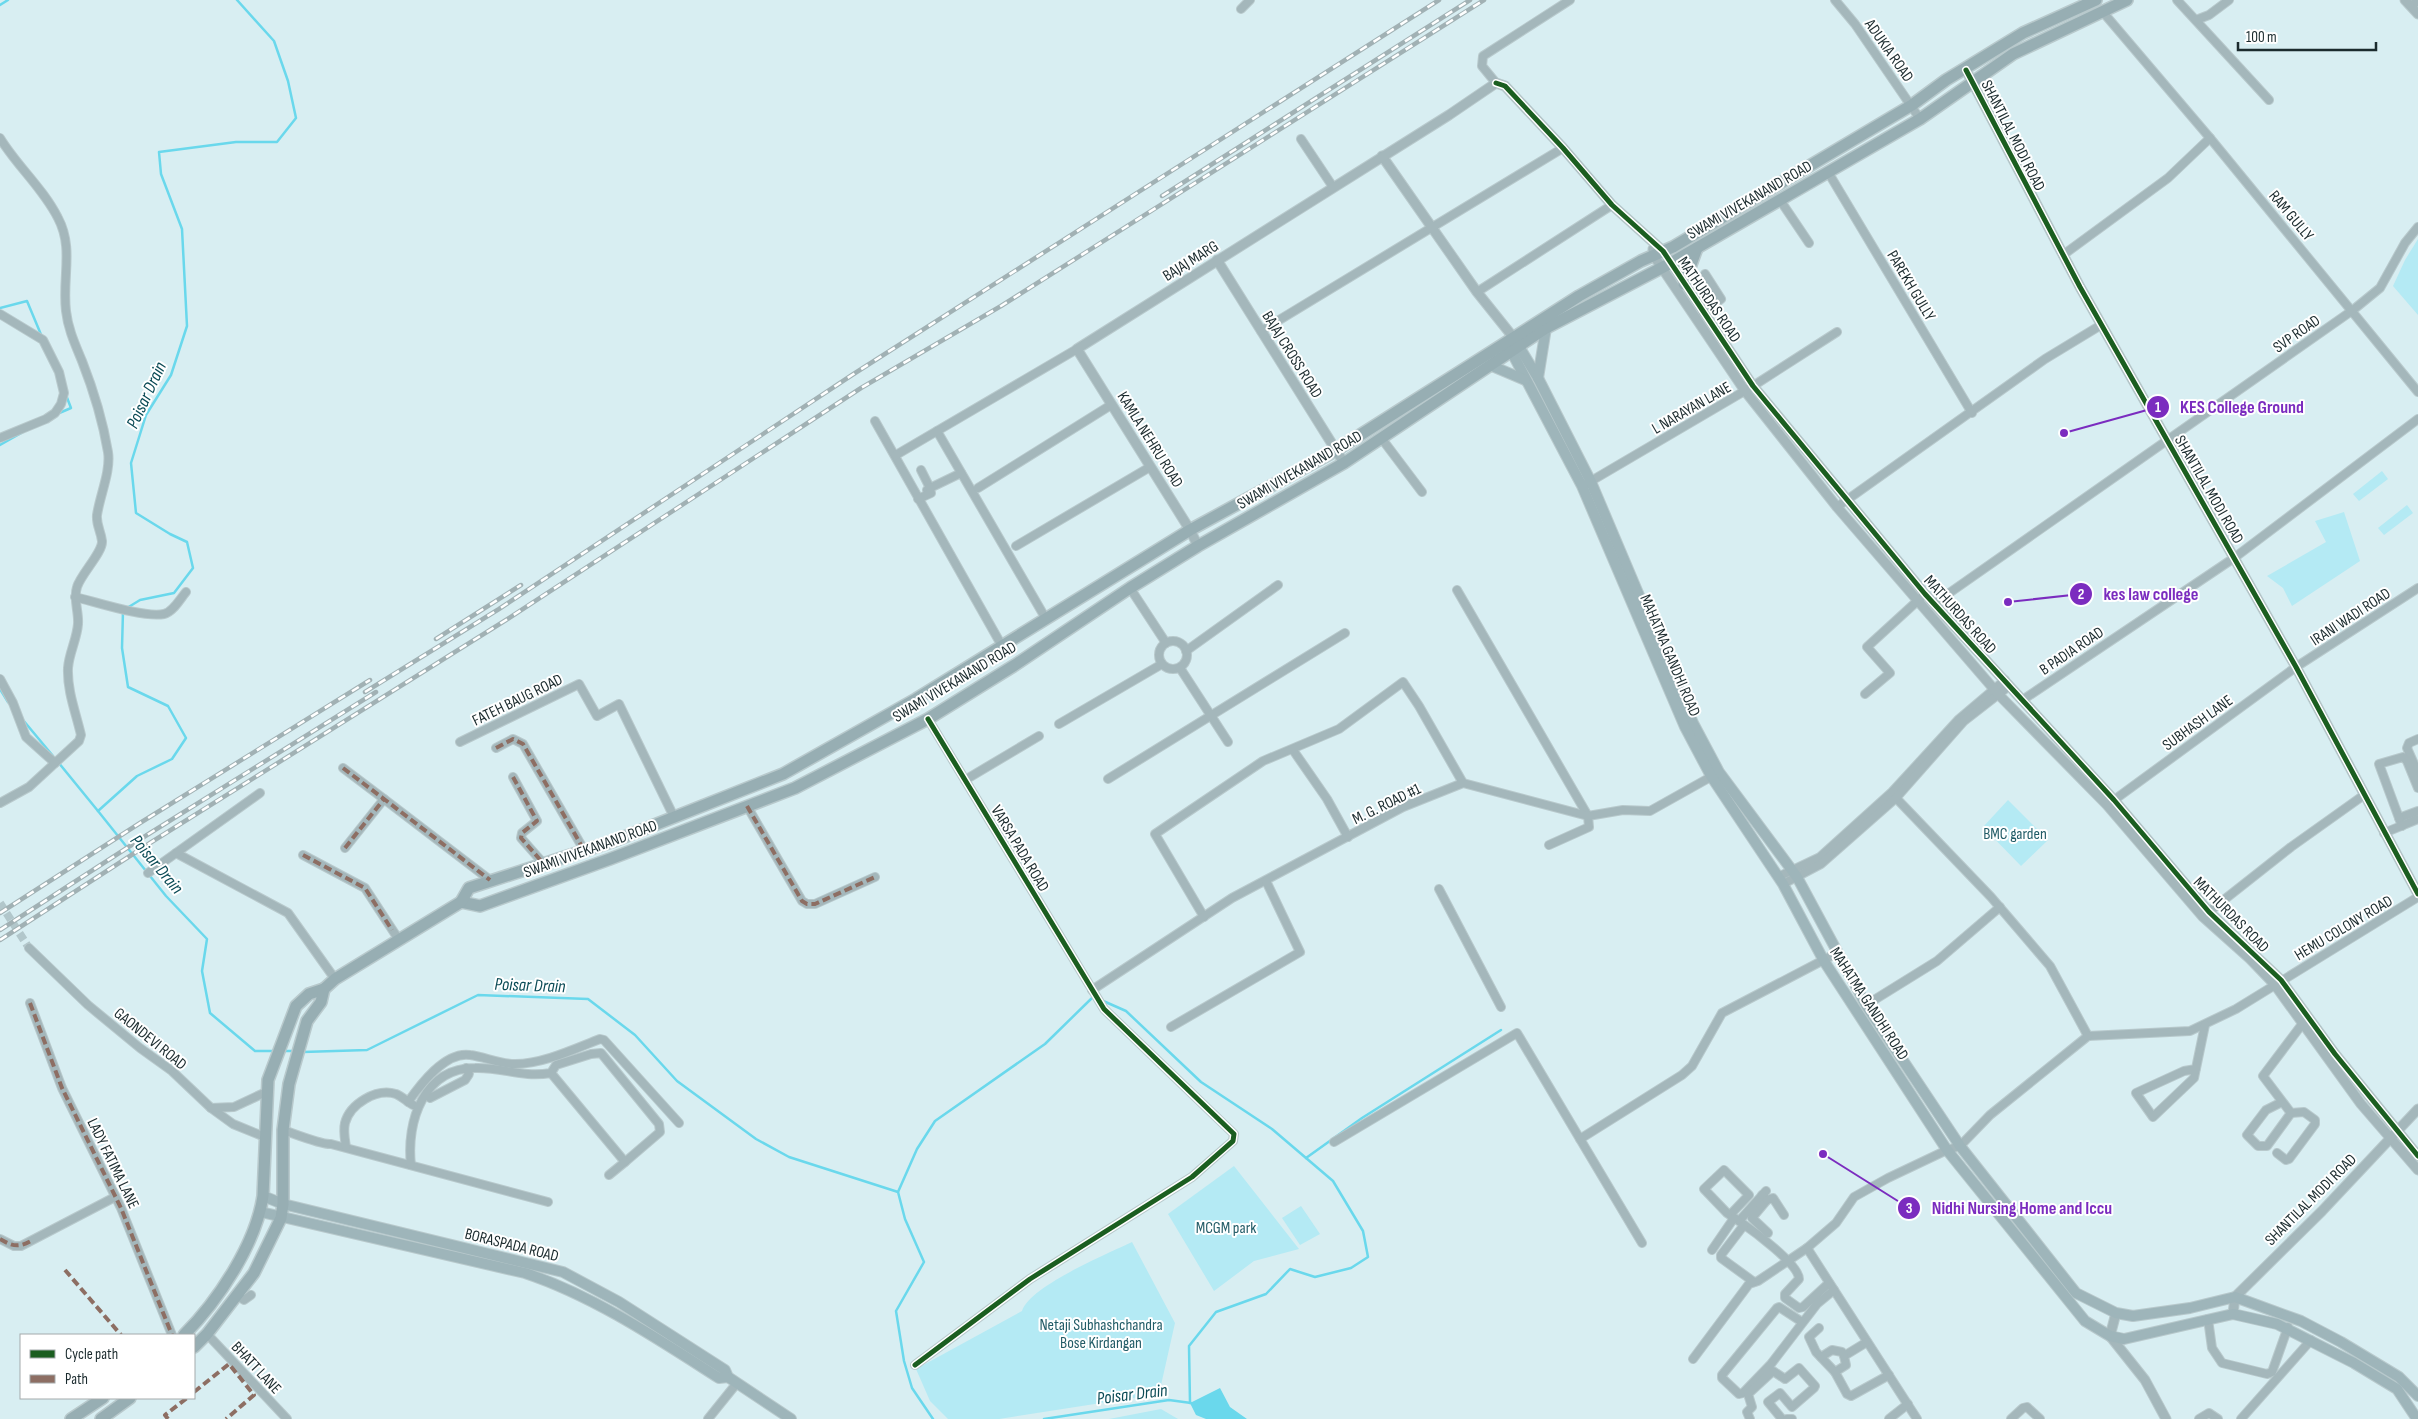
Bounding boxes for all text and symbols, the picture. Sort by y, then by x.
street label: ADUKIA ROAD [1860,15,1917,86]
scale bar [2238,20,2376,52]
text: 100 m [2246,28,2277,47]
street label: SHANTILAL MODI ROAD [1977,77,2049,194]
street label: SWAMI VIVEKANAND ROAD [1684,157,1816,244]
street label: RAM GULLY [2264,187,2317,245]
street label: BAJAJ MARG [1160,237,1222,286]
street label: PAREKH GULLY [1882,247,1939,325]
street label: MATHURDAS ROAD [1673,253,1744,346]
street label: BAJAJ CROSS ROAD [1257,308,1326,402]
street label: SVP ROAD [2270,311,2324,357]
water label: Poisar Drain [122,358,171,432]
street label: L NARAYAN LANE [1649,378,1735,439]
street label: KAMLA NEHRU ROAD [1113,388,1187,491]
callout: KES College Ground [2145,390,2314,423]
text: KES College Ground [2180,397,2304,418]
text: 1 [2155,398,2161,417]
street label: SWAMI VIVEKANAND ROAD [1234,427,1366,514]
street label: SHANTILAL MODI ROAD [2170,432,2247,547]
street label: MATHURDAS ROAD [1920,572,2000,658]
callout: kes law college [2069,577,2209,610]
text: kes law college [2104,584,2198,605]
street label: IRANI WADI ROAD [2307,584,2395,650]
text: 2 [2078,585,2084,604]
street label: MAHATMA GANDHI ROAD [1635,592,1704,720]
street label: B PADIA ROAD [2036,623,2108,680]
street label: SWAMI VIVEKANAND ROAD [890,638,1020,727]
street label: FATEH BAUG ROAD [469,670,566,730]
street label: SUBHASH LANE [2159,691,2237,755]
street label: M. G. ROAD #1 [1349,779,1424,829]
street label: VARSA PADA ROAD [987,802,1053,895]
street label: SWAMI VIVEKANAND ROAD [521,816,660,882]
park label: BMC garden [1983,825,2047,844]
water label: Poisar Drain [126,830,188,899]
street label: MATHURDAS ROAD [2189,873,2273,957]
street label: HEMU COLONY ROAD [2291,892,2396,965]
street label: MAHATMA GANDHI ROAD [1825,944,1912,1064]
water label: Poisar Drain [494,974,566,997]
street label: GAONDEVI ROAD [110,1004,190,1074]
street label: LADY FATIMA LANE [83,1115,143,1212]
street label: SHANTILAL MODI ROAD [2261,1150,2361,1250]
callout: Nidhi Nursing Home and Iccu [1897,1191,2122,1224]
text: Nidhi Nursing Home and Iccu [1932,1198,2112,1219]
text: 3 [1906,1199,1913,1218]
park label: MCGM park [1196,1219,1256,1238]
street label: BORASPADA ROAD [463,1225,561,1266]
park label: Netaji Subhashchandra Bose Kirdangan [1039,1316,1163,1353]
legend [20,1334,195,1399]
street label: BHATT LANE [227,1338,285,1398]
text: Cycle path [65,1345,118,1364]
text: Path [65,1370,88,1389]
water label: Poisar Drain [1095,1380,1169,1409]

